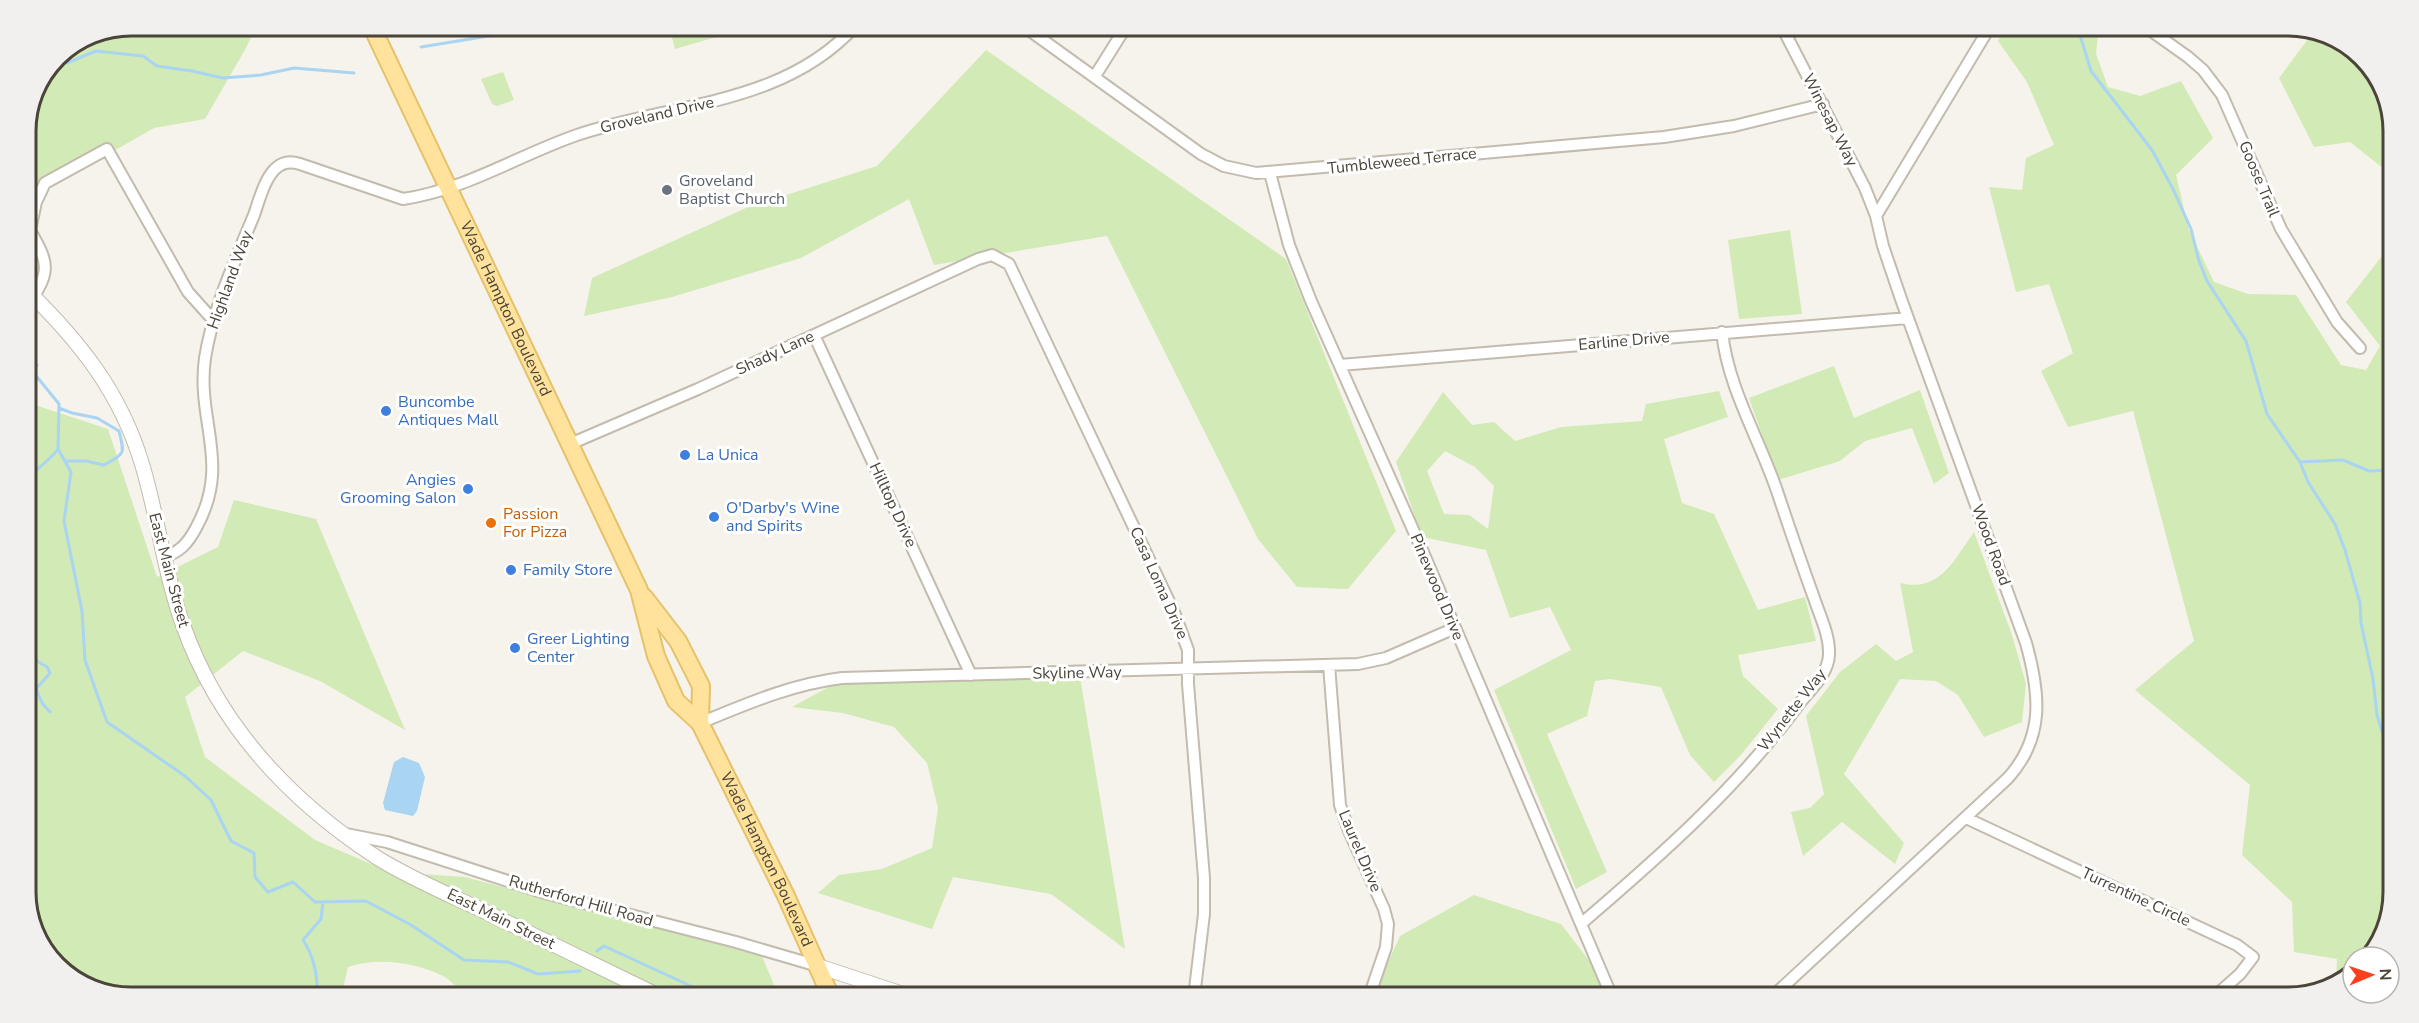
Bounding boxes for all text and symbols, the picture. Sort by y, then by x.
street label: Winesap Way [1797,70,1863,171]
street label: Groveland Drive [598,91,716,139]
street label: Goose Trail [2233,138,2285,221]
street label: Tumbleweed Terrace [1326,142,1478,180]
place label: Groveland Baptist Church [679,170,785,210]
marker: Groveland Baptist Church [660,183,674,197]
street label: Wade Hampton Boulevard [455,217,557,400]
street label: Highland Way [202,227,258,332]
street label: Shady Lane [732,325,818,381]
street label: Earline Drive [1577,326,1671,356]
place label: Buncombe Antiques Mall [398,391,499,431]
marker: Buncombe Antiques Mall [379,404,393,418]
place label: La Unica [697,444,759,466]
marker: La Unica [678,448,692,462]
street label: Hilltop Drive [864,459,922,551]
place label: Angies Grooming Salon [340,469,456,509]
marker: Angies Grooming Salon [461,482,475,496]
place label: O'Darby's Wine and Spirits [726,497,840,537]
street label: Wood Road [1966,501,2016,589]
place label: Passion For Pizza [503,503,567,543]
street label: East Main Street [143,510,195,630]
marker: O'Darby's Wine and Spirits [707,510,721,524]
marker: Passion For Pizza [484,516,498,530]
street label: Casa Loma Drive [1124,523,1194,643]
street label: Pinewood Drive [1405,530,1469,644]
place label: Family Store [523,559,613,581]
marker: Family Store [504,563,518,577]
place label: Greer Lighting Center [527,628,630,668]
marker: Greer Lighting Center [508,641,522,655]
street label: Skyline Way [1032,661,1123,685]
street label: Wynette Way [1753,663,1832,756]
street label: Wade Hampton Boulevard [715,768,818,950]
street label: Laurel Drive [1333,807,1387,895]
street label: Turrentine Circle [2078,862,2194,932]
street label: Rutherford Hill Road [506,870,656,932]
street label: East Main Street [443,883,559,955]
north arrow [2341,945,2401,1005]
text: N [2374,968,2396,981]

